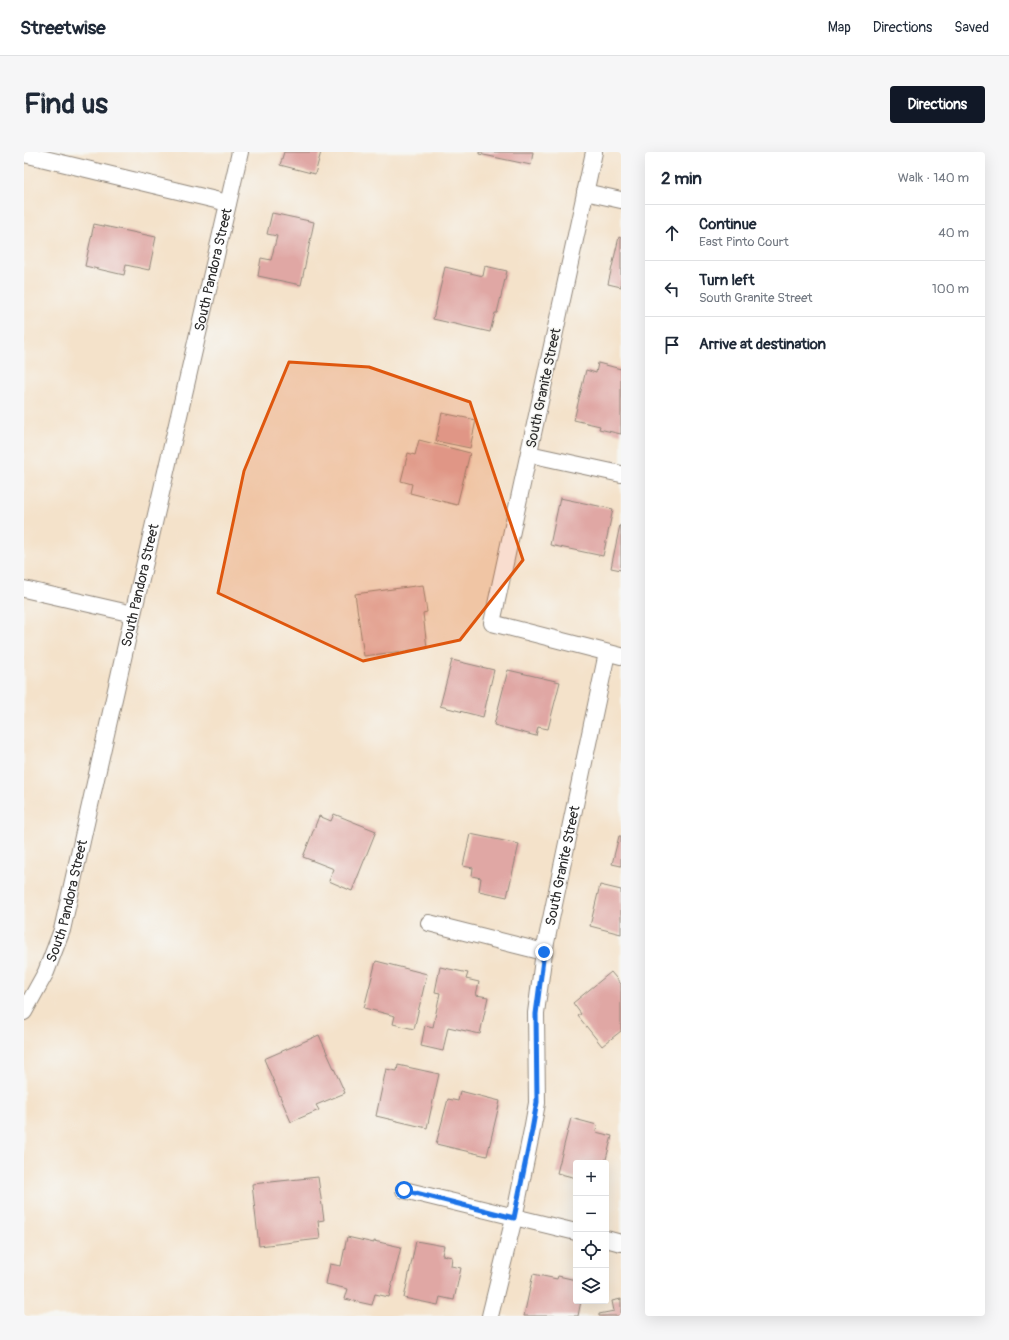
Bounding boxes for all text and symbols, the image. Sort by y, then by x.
text: Streetwise [20,16,106,40]
text: Map [828,19,851,36]
text: Directions [873,19,932,36]
text: Saved [954,19,989,36]
button: Directions [890,86,985,123]
text: Find us [24,87,108,122]
text: 2 min [661,168,702,189]
text: Walk · 140 m [898,170,969,186]
street label: South Pandora Street [191,206,236,333]
text: Continue [699,215,757,234]
icon: ahead [661,222,683,244]
text: 40 m [938,225,969,241]
text: East Pinto Court [699,234,789,250]
text: Turn left [699,271,755,290]
icon: left [661,278,683,300]
text: 100 m [932,281,969,297]
text: South Granite Street [699,290,813,306]
street label: South Granite Street [522,326,565,450]
icon: arrive [661,334,683,356]
text: Arrive at destination [699,335,826,354]
street label: South Pandora Street [118,522,163,649]
street label: South Granite Street [542,804,584,927]
street label: South Pandora Street [43,838,91,965]
route end [535,943,553,961]
map controls [573,1160,609,1304]
button: + [573,1160,609,1196]
route start [395,1181,413,1199]
button: − [573,1196,609,1232]
button: locate [573,1232,609,1268]
button: layers [573,1268,609,1304]

